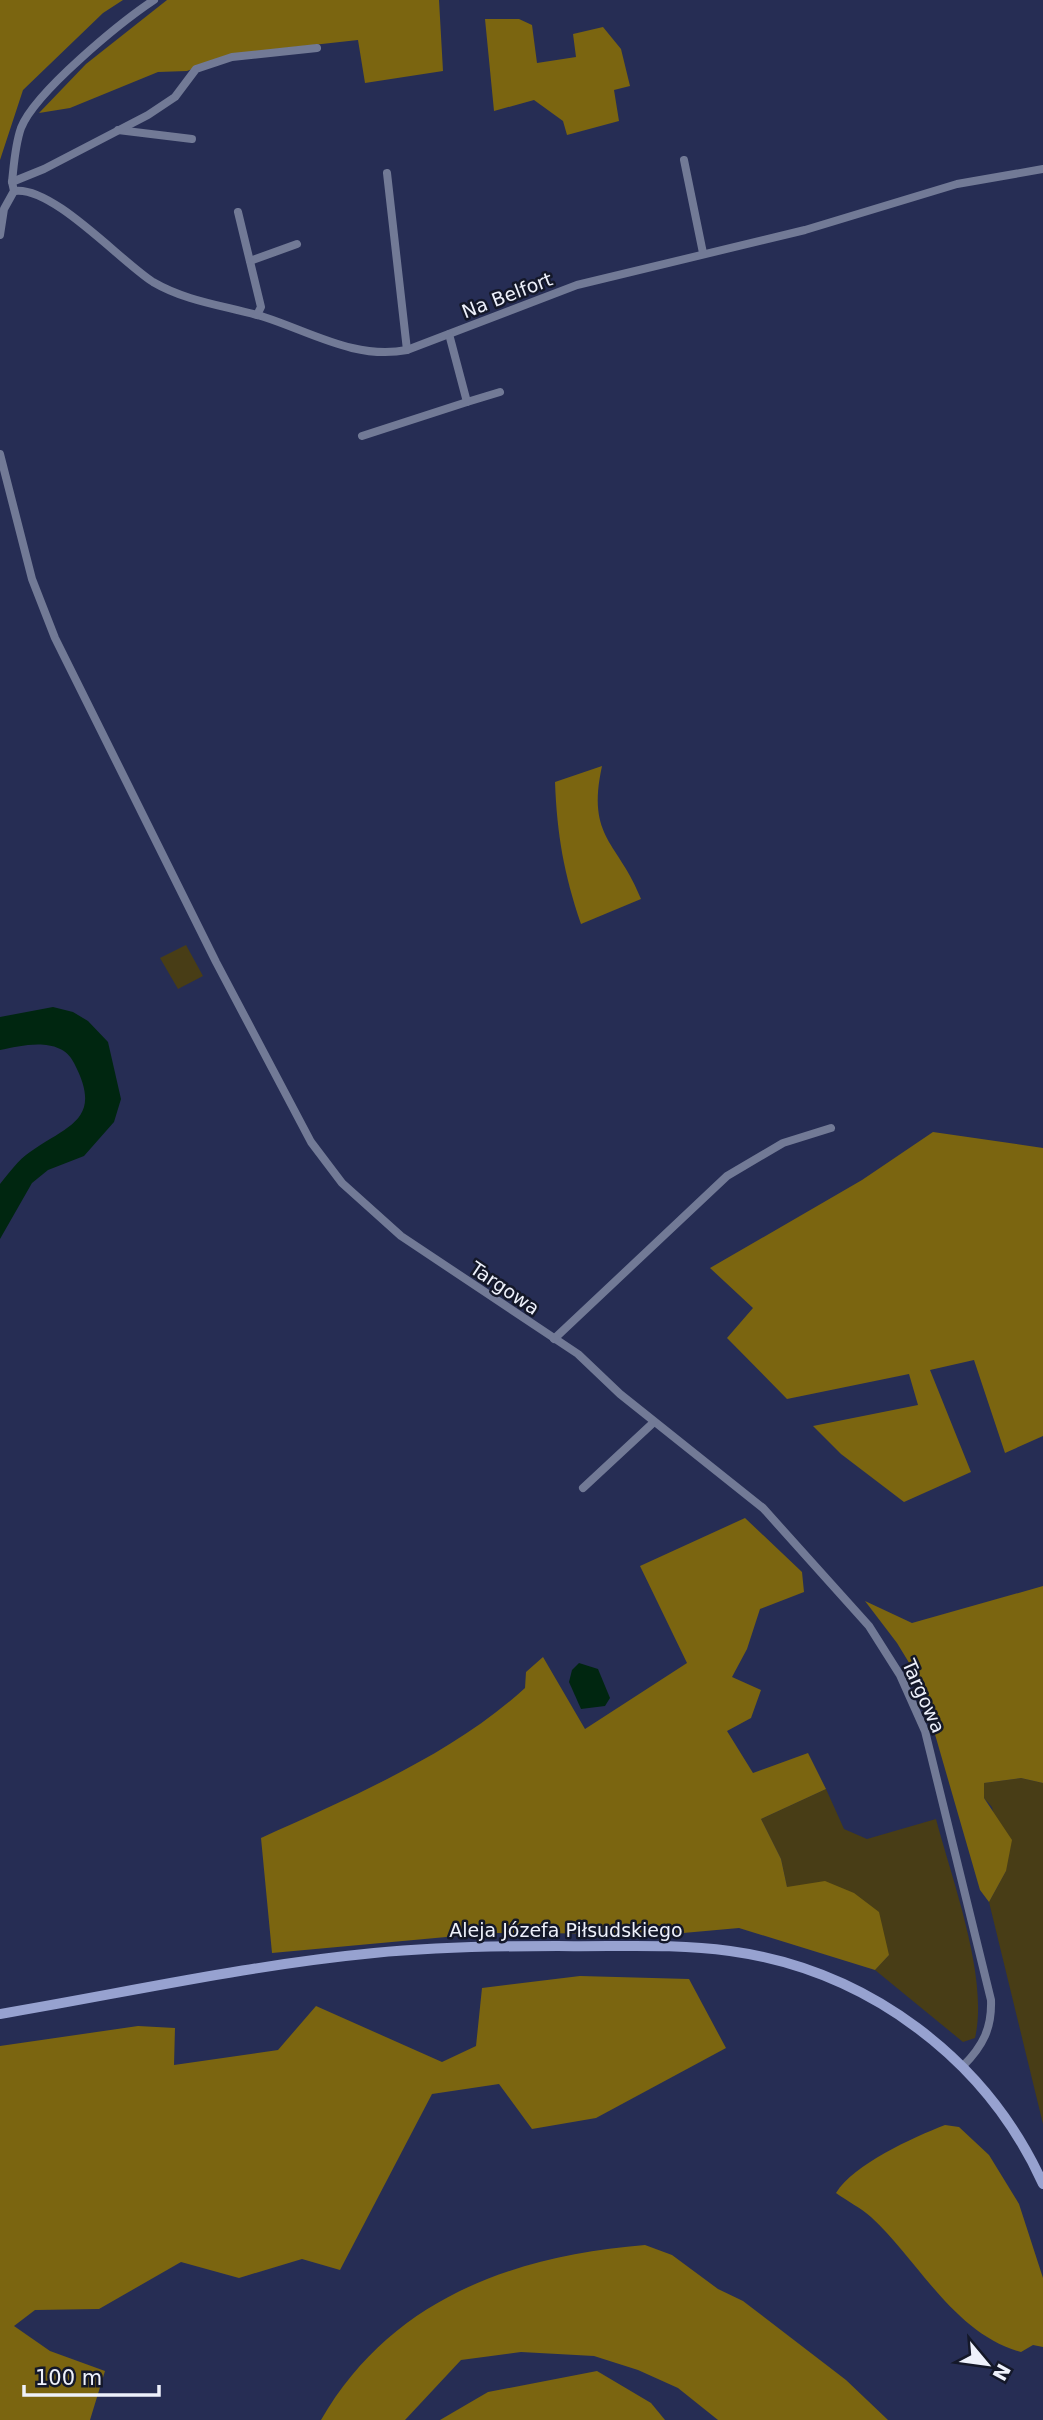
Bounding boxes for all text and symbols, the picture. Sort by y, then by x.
street label: Na Belfort [458,268,556,322]
street label: Targowa [465,1256,544,1319]
street label: Targowa [898,1655,950,1736]
street label: Aleja Józefa Piłsudskiego [449,1919,683,1941]
north arrow [952,2329,1022,2399]
scale bar [24,2354,159,2398]
text: N [988,2360,1015,2385]
text: 100 m [35,2366,102,2390]

